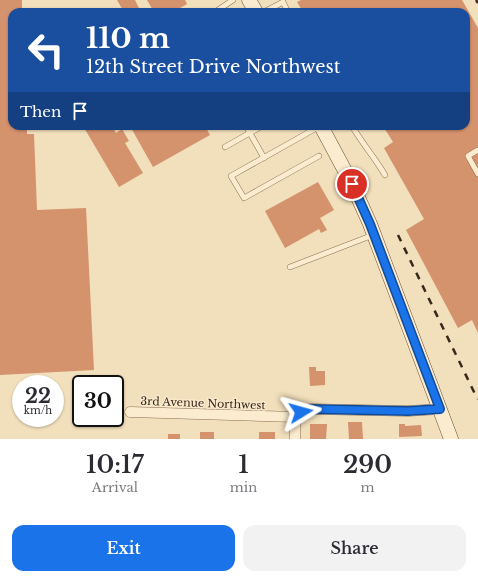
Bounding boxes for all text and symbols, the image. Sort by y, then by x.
text: 110 m [86,21,170,56]
icon: left [20,24,72,76]
text: 12th Street Drive Northwest [86,56,341,78]
icon: arrive [69,100,91,122]
text: Then [20,102,61,121]
pin [335,167,369,201]
icon: arrive [341,173,363,195]
speed limit sign: 30 [72,375,124,427]
text: 22 [25,384,51,408]
position arrow [280,391,322,433]
street label: 3rd Avenue Northwest [140,394,267,412]
text: km/h [24,404,52,417]
text: 10:17 [86,450,144,479]
text: 1 [238,450,249,479]
text: 290 [343,450,392,479]
text: Arrival [92,479,138,496]
text: min [230,479,257,496]
text: m [361,479,375,496]
button: Exit [12,525,235,571]
button: Share [243,525,466,571]

